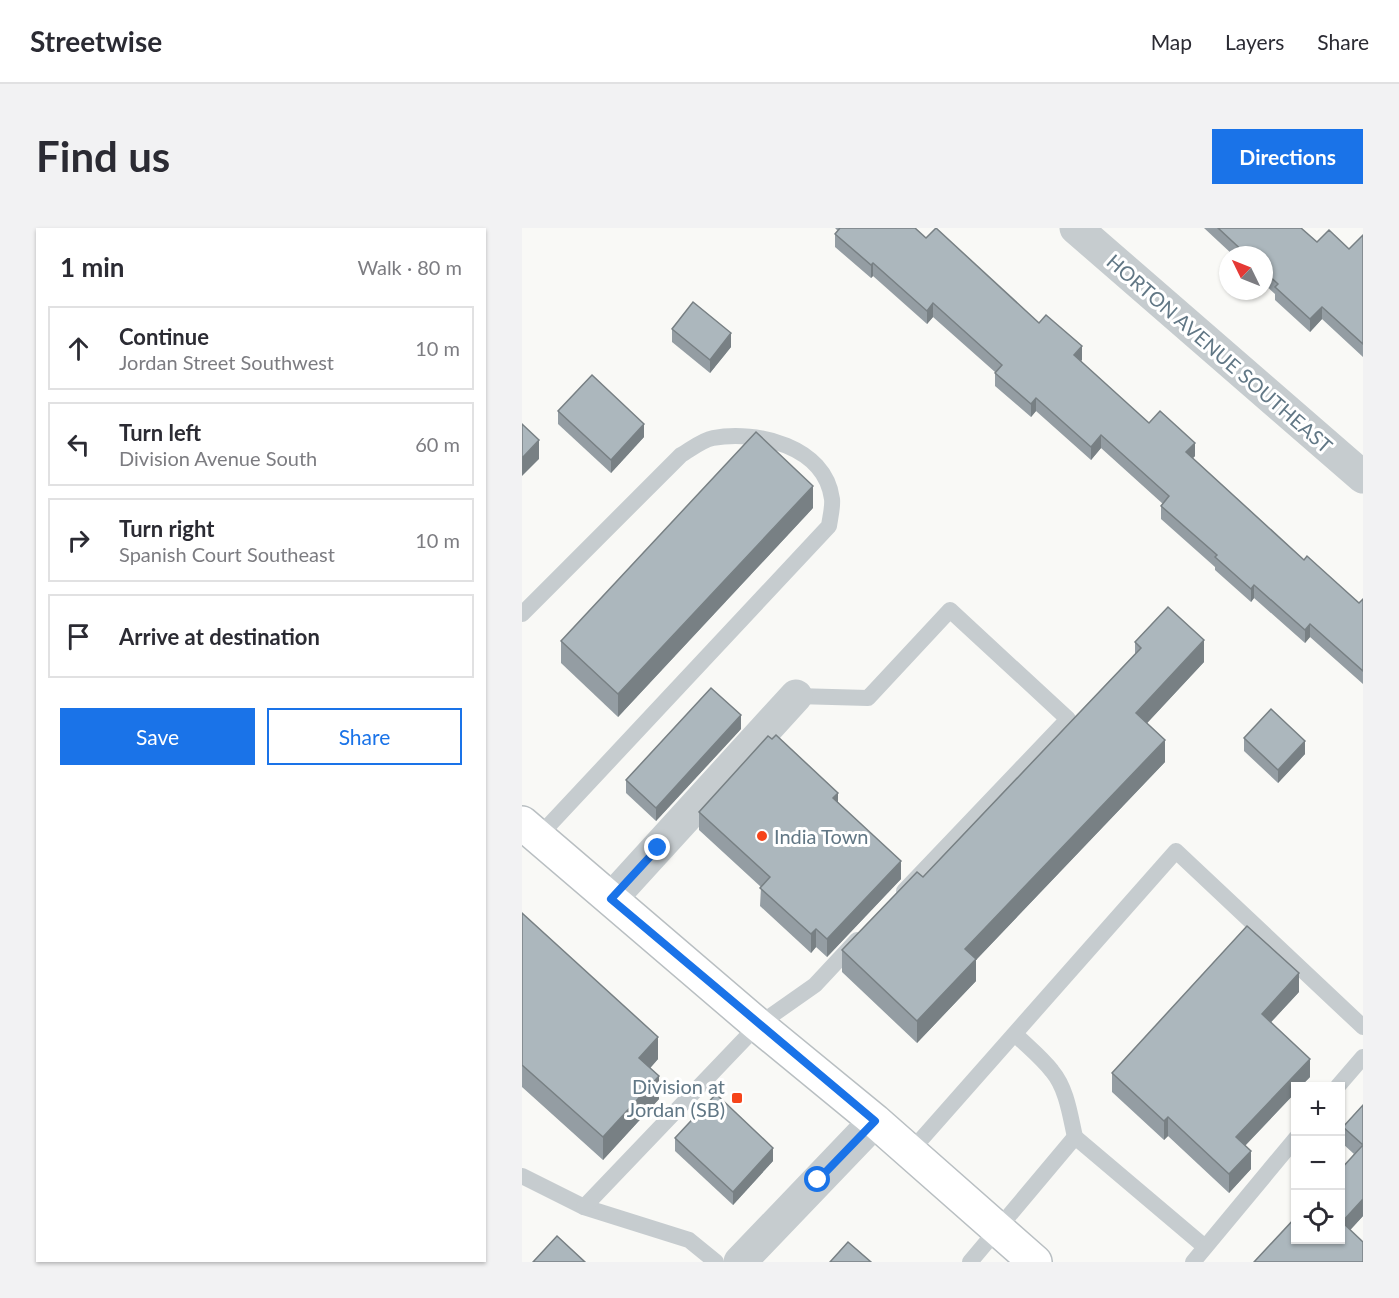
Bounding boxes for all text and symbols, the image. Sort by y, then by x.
text: Streetwise [30,24,162,58]
text: Map [1151,29,1192,54]
text: Layers [1225,29,1284,54]
text: Share [1317,29,1369,54]
button: Directions [1212,129,1363,184]
text: Find us [36,131,170,181]
north arrow [1219,246,1273,300]
street label: HORTON AVENUE SOUTHEAST [1102,249,1338,458]
text: 1 min [60,251,124,283]
text: Walk · 80 m [357,255,462,279]
text: Continue [119,323,209,350]
icon: ahead [62,332,95,365]
text: 10 m [415,336,460,360]
text: Jordan Street Southwest [119,350,334,374]
text: Turn left [119,419,201,446]
icon: left [62,428,95,461]
text: 60 m [415,432,460,456]
text: Division Avenue South [119,446,317,470]
text: Turn right [119,515,214,542]
icon: right [62,524,95,557]
text: 10 m [415,528,460,552]
text: Spanish Court Southeast [119,542,335,566]
icon: arrive [62,620,95,653]
text: Arrive at destination [119,623,320,650]
button: Save [60,708,255,765]
button: Share [267,708,462,765]
place label: India Town [774,824,869,848]
marker: India Town [755,829,769,843]
route end [644,834,670,860]
place label: Division at Jordan (SB) [627,1074,725,1121]
map controls [1291,1082,1345,1244]
button: + [1291,1082,1345,1136]
marker: Division at Jordan (SB) [730,1091,744,1105]
button: − [1291,1136,1345,1190]
route start [804,1166,830,1192]
button: locate [1291,1190,1345,1244]

